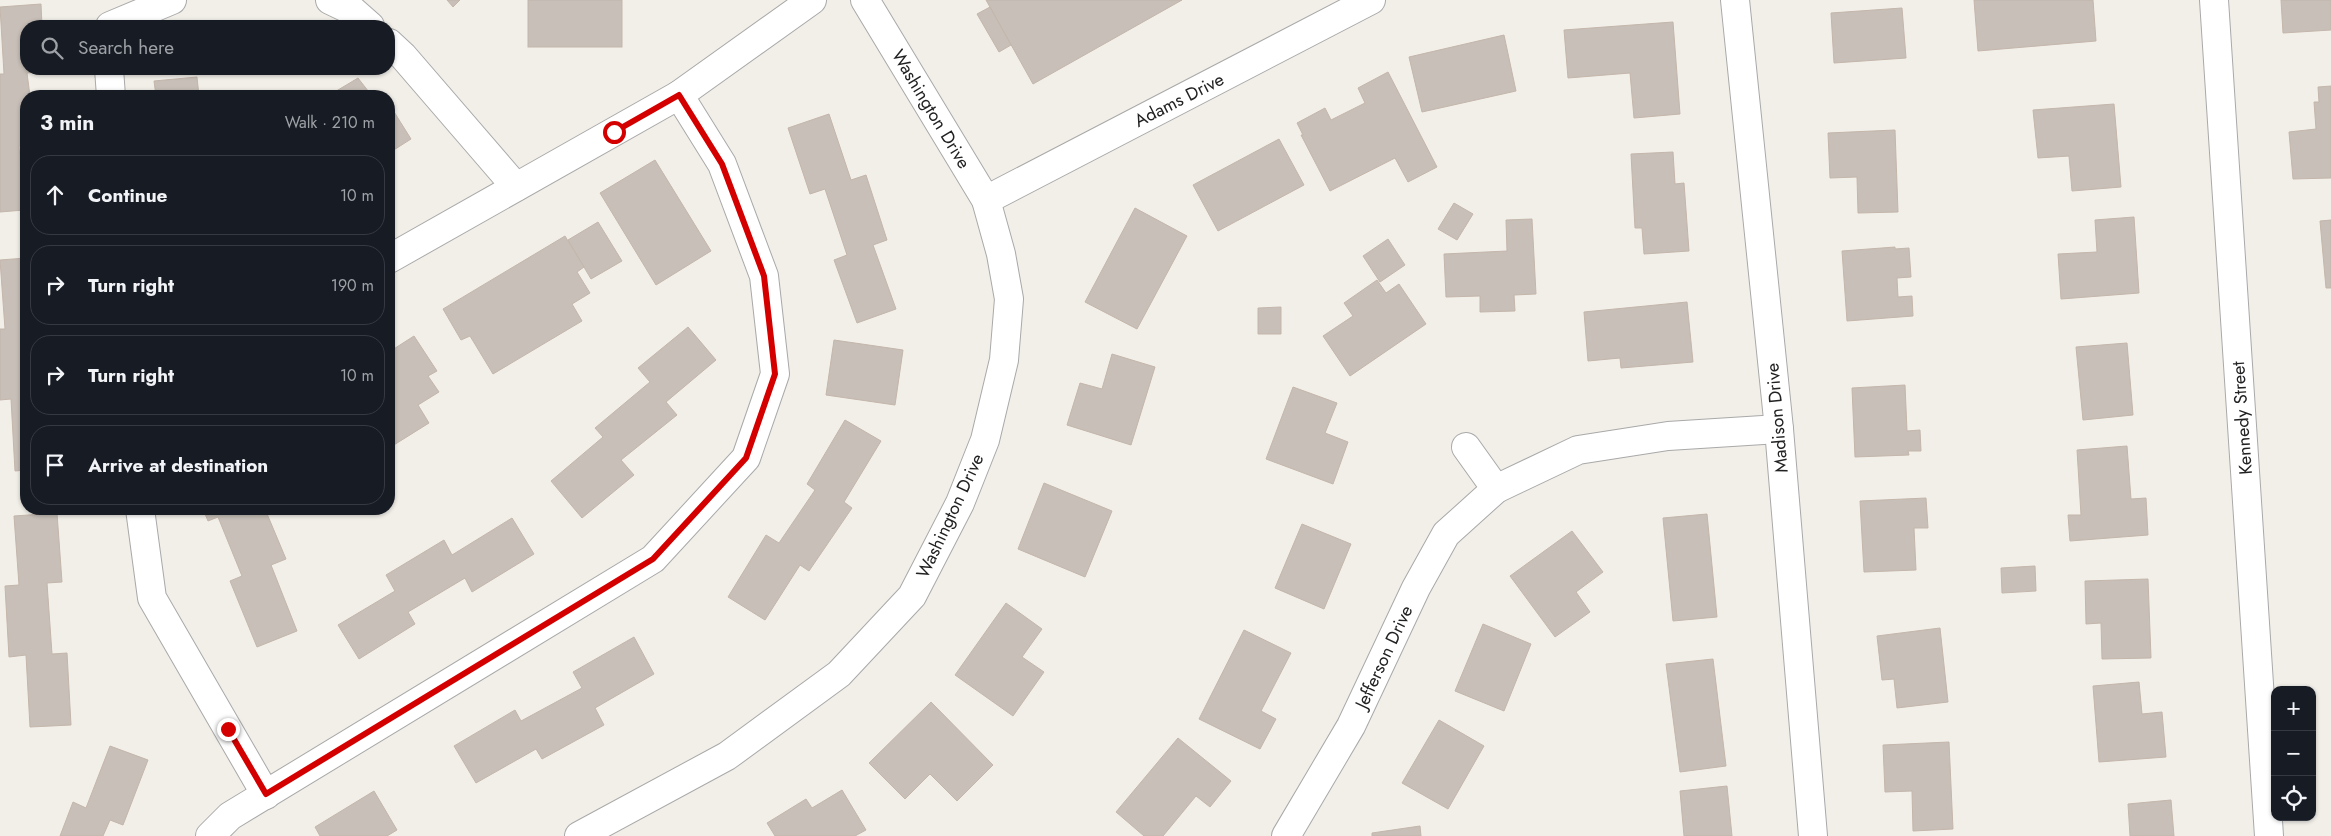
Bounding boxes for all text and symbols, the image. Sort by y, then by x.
search box [20,20,395,75]
icon: search [38,34,66,62]
text: Search here [78,34,174,61]
street label: Washington Drive [885,45,977,173]
street label: Adams Drive [1130,66,1228,134]
text: 3 min [40,108,94,138]
text: Walk · 210 m [285,111,375,134]
route start [603,121,626,144]
icon: ahead [41,181,69,209]
text: Continue [88,182,167,209]
text: 10 m [340,184,374,207]
icon: right [41,271,69,299]
text: Turn right [88,272,174,299]
text: 190 m [331,274,374,297]
street label: Kennedy Street [2225,360,2259,476]
icon: right [41,361,69,389]
text: Turn right [88,362,174,389]
street label: Madison Drive [1759,362,1795,474]
text: 10 m [340,364,374,387]
street label: Washington Drive [910,449,990,583]
icon: arrive [41,451,69,479]
text: Arrive at destination [88,452,268,479]
street label: Jefferson Drive [1348,601,1419,715]
map controls [2271,686,2316,821]
button: + [2271,686,2316,731]
route end [217,718,240,741]
button: − [2271,731,2316,776]
button: locate [2271,776,2316,821]

